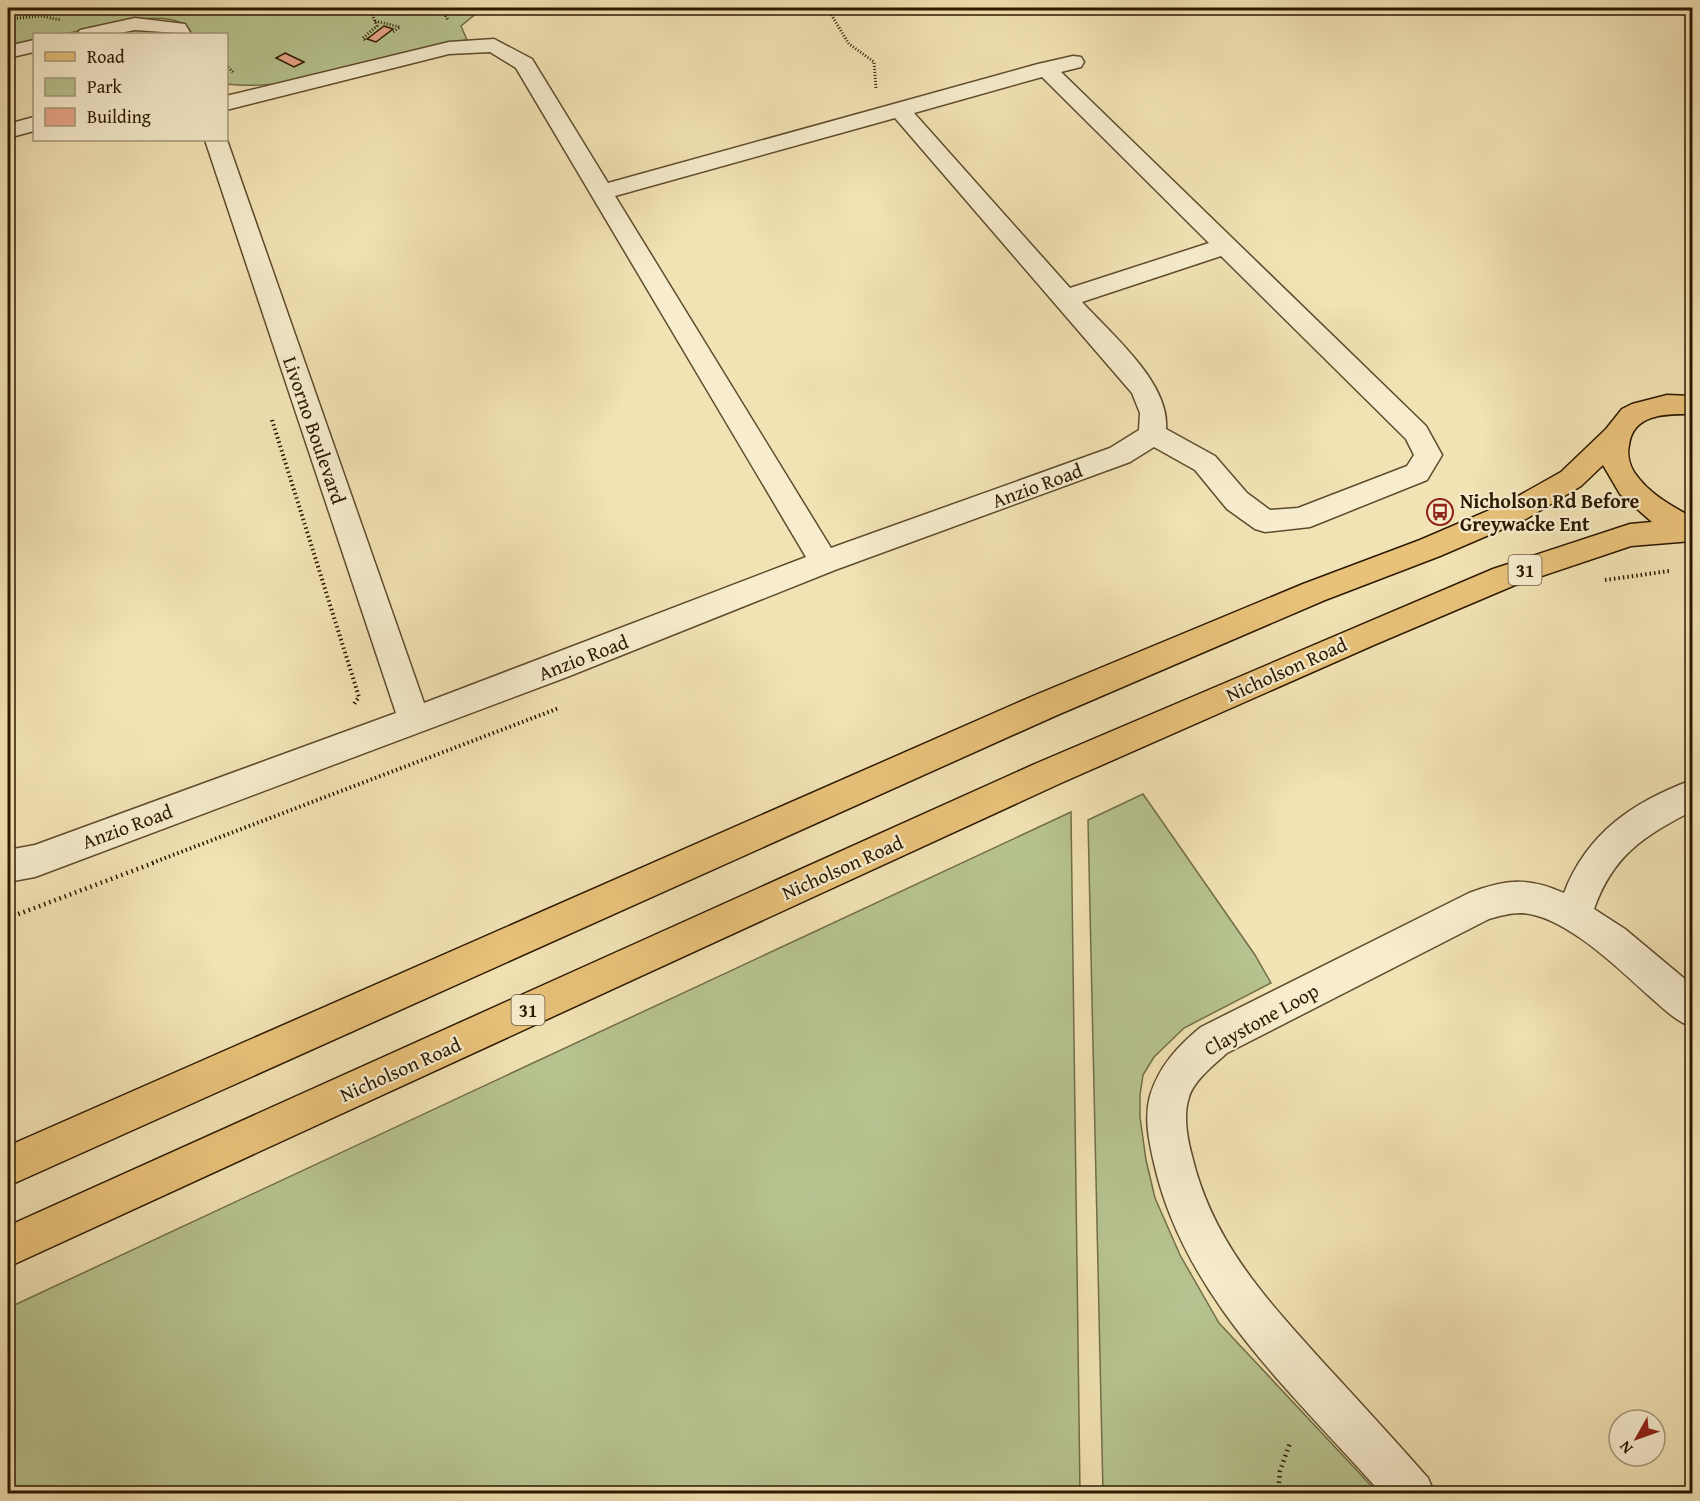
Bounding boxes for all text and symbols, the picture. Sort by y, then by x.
legend [33,33,228,141]
text: Road [87,43,125,70]
text: Park [87,73,123,100]
text: Building [87,103,151,130]
street label: Livorno Boulevard [276,352,354,508]
street label: Anzio Road [988,455,1087,515]
place label: Nicholson Rd Before Greywacke Ent [1460,486,1640,538]
bus stop icon: Nicholson Rd Before Greywacke Ent [1425,497,1455,527]
road number: 31 [1508,555,1541,585]
street label: Anzio Road [534,626,632,687]
street label: Nicholson Road [1221,629,1352,709]
street label: Anzio Road [78,796,177,856]
street label: Nicholson Road [777,827,908,907]
street label: Claystone Loop [1198,975,1324,1062]
road number: 31 [512,995,544,1025]
street label: Nicholson Road [335,1029,466,1109]
north arrow [1607,1408,1667,1468]
text: N [1613,1436,1638,1459]

